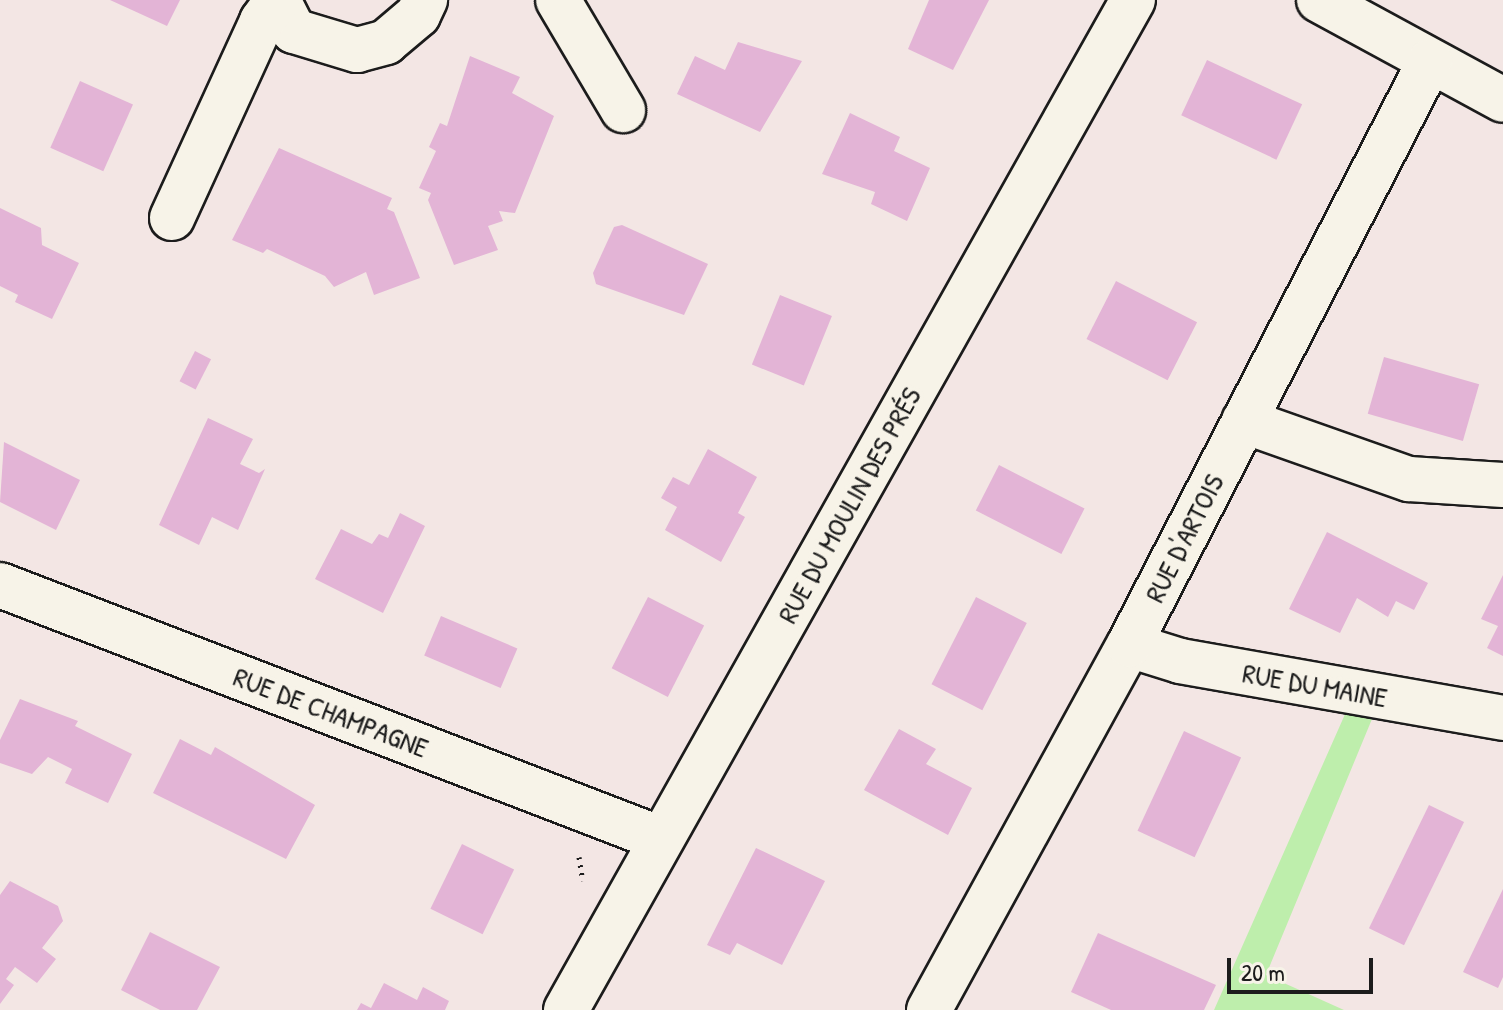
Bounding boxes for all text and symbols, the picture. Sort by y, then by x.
street label: RUE DU MOULIN DES PRÉS [770,381,928,629]
street label: RUE D'ARTOIS [1137,468,1231,608]
street label: RUE DU MAINE [1240,656,1390,714]
street label: RUE DE CHAMPAGNE [229,659,433,765]
scale bar [1231,942,1377,992]
text: 20 m [1241,956,1285,988]

